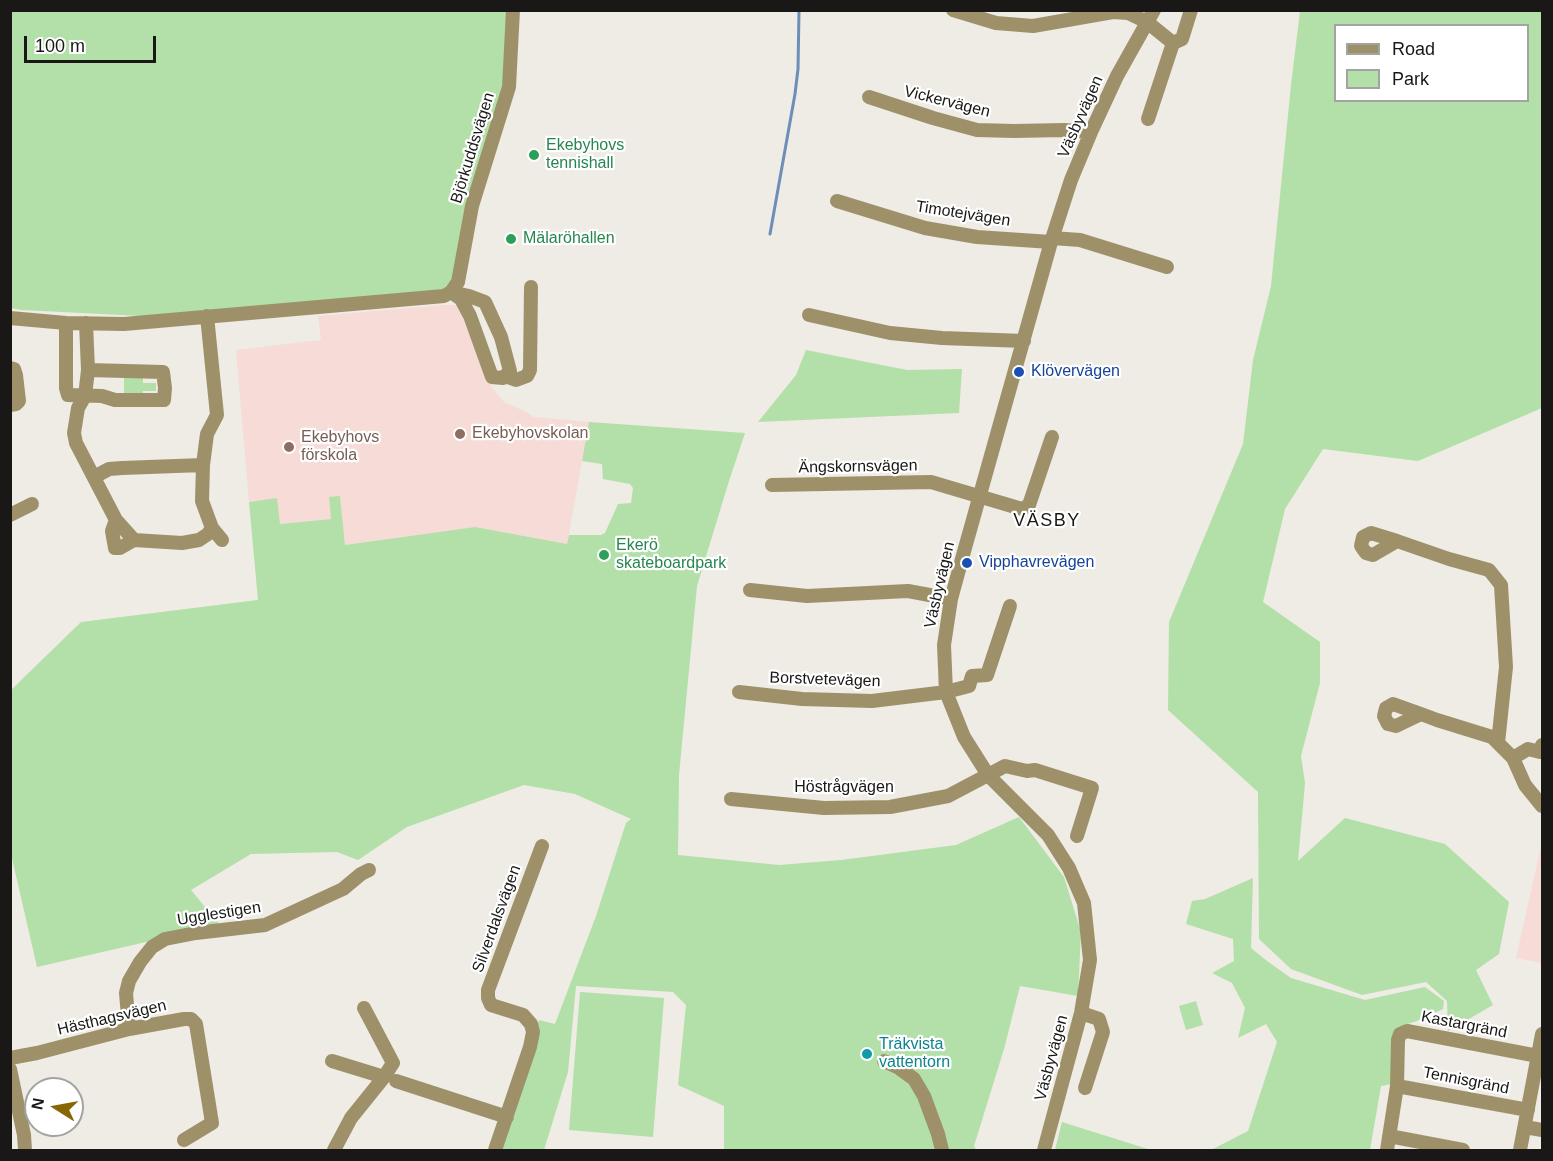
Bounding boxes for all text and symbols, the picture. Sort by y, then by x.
scale bar [27,24,159,62]
legend [1334,24,1529,102]
text: 100 m [35,36,85,56]
text: Road [1392,39,1435,59]
text: Park [1392,69,1429,89]
street label: Väsbyvägen [1054,73,1108,161]
street label: Vickervägen [902,82,992,122]
street label: Björkuddsvägen [447,90,499,206]
place label: Ekebyhovs tennishall [546,136,624,174]
marker: Ekebyhovs tennishall [527,148,541,162]
street label: Timotejvägen [914,197,1012,231]
place label: Mälaröhallen [523,229,615,249]
marker: Mälaröhallen [504,232,518,246]
place label: Klövervägen [1031,362,1120,382]
marker: Klövervägen [1012,365,1026,379]
place label: Ekebyhovskolan [472,424,589,444]
marker: Ekebyhovskolan [453,427,467,441]
place label: Ekebyhovs förskola [301,428,379,466]
marker: Ekebyhovs förskola [282,440,296,454]
street label: Ängskornsvägen [798,456,918,478]
district label: VÄSBY [1013,510,1081,532]
place label: Ekerö skateboardpark [616,536,726,574]
street label: Väsbyvägen [921,540,959,630]
marker: Ekerö skateboardpark [597,548,611,562]
place label: Vipphavrevägen [979,553,1094,573]
marker: Vipphavrevägen [960,556,974,570]
street label: Borstvetevägen [769,668,881,692]
street label: Höstrågvägen [794,778,894,798]
street label: Silverdalsvägen [469,863,525,975]
street label: Ugglestigen [176,898,262,930]
street label: Hästhagsvägen [56,996,168,1040]
street label: Kastargränd [1419,1007,1509,1043]
street label: Väsbyvägen [1031,1013,1073,1103]
place label: Träkvista vattentorn [879,1035,950,1073]
marker: Träkvista vattentorn [860,1047,874,1061]
street label: Tennisgränd [1421,1063,1511,1099]
north arrow [24,1077,84,1137]
text: N [28,1097,47,1111]

